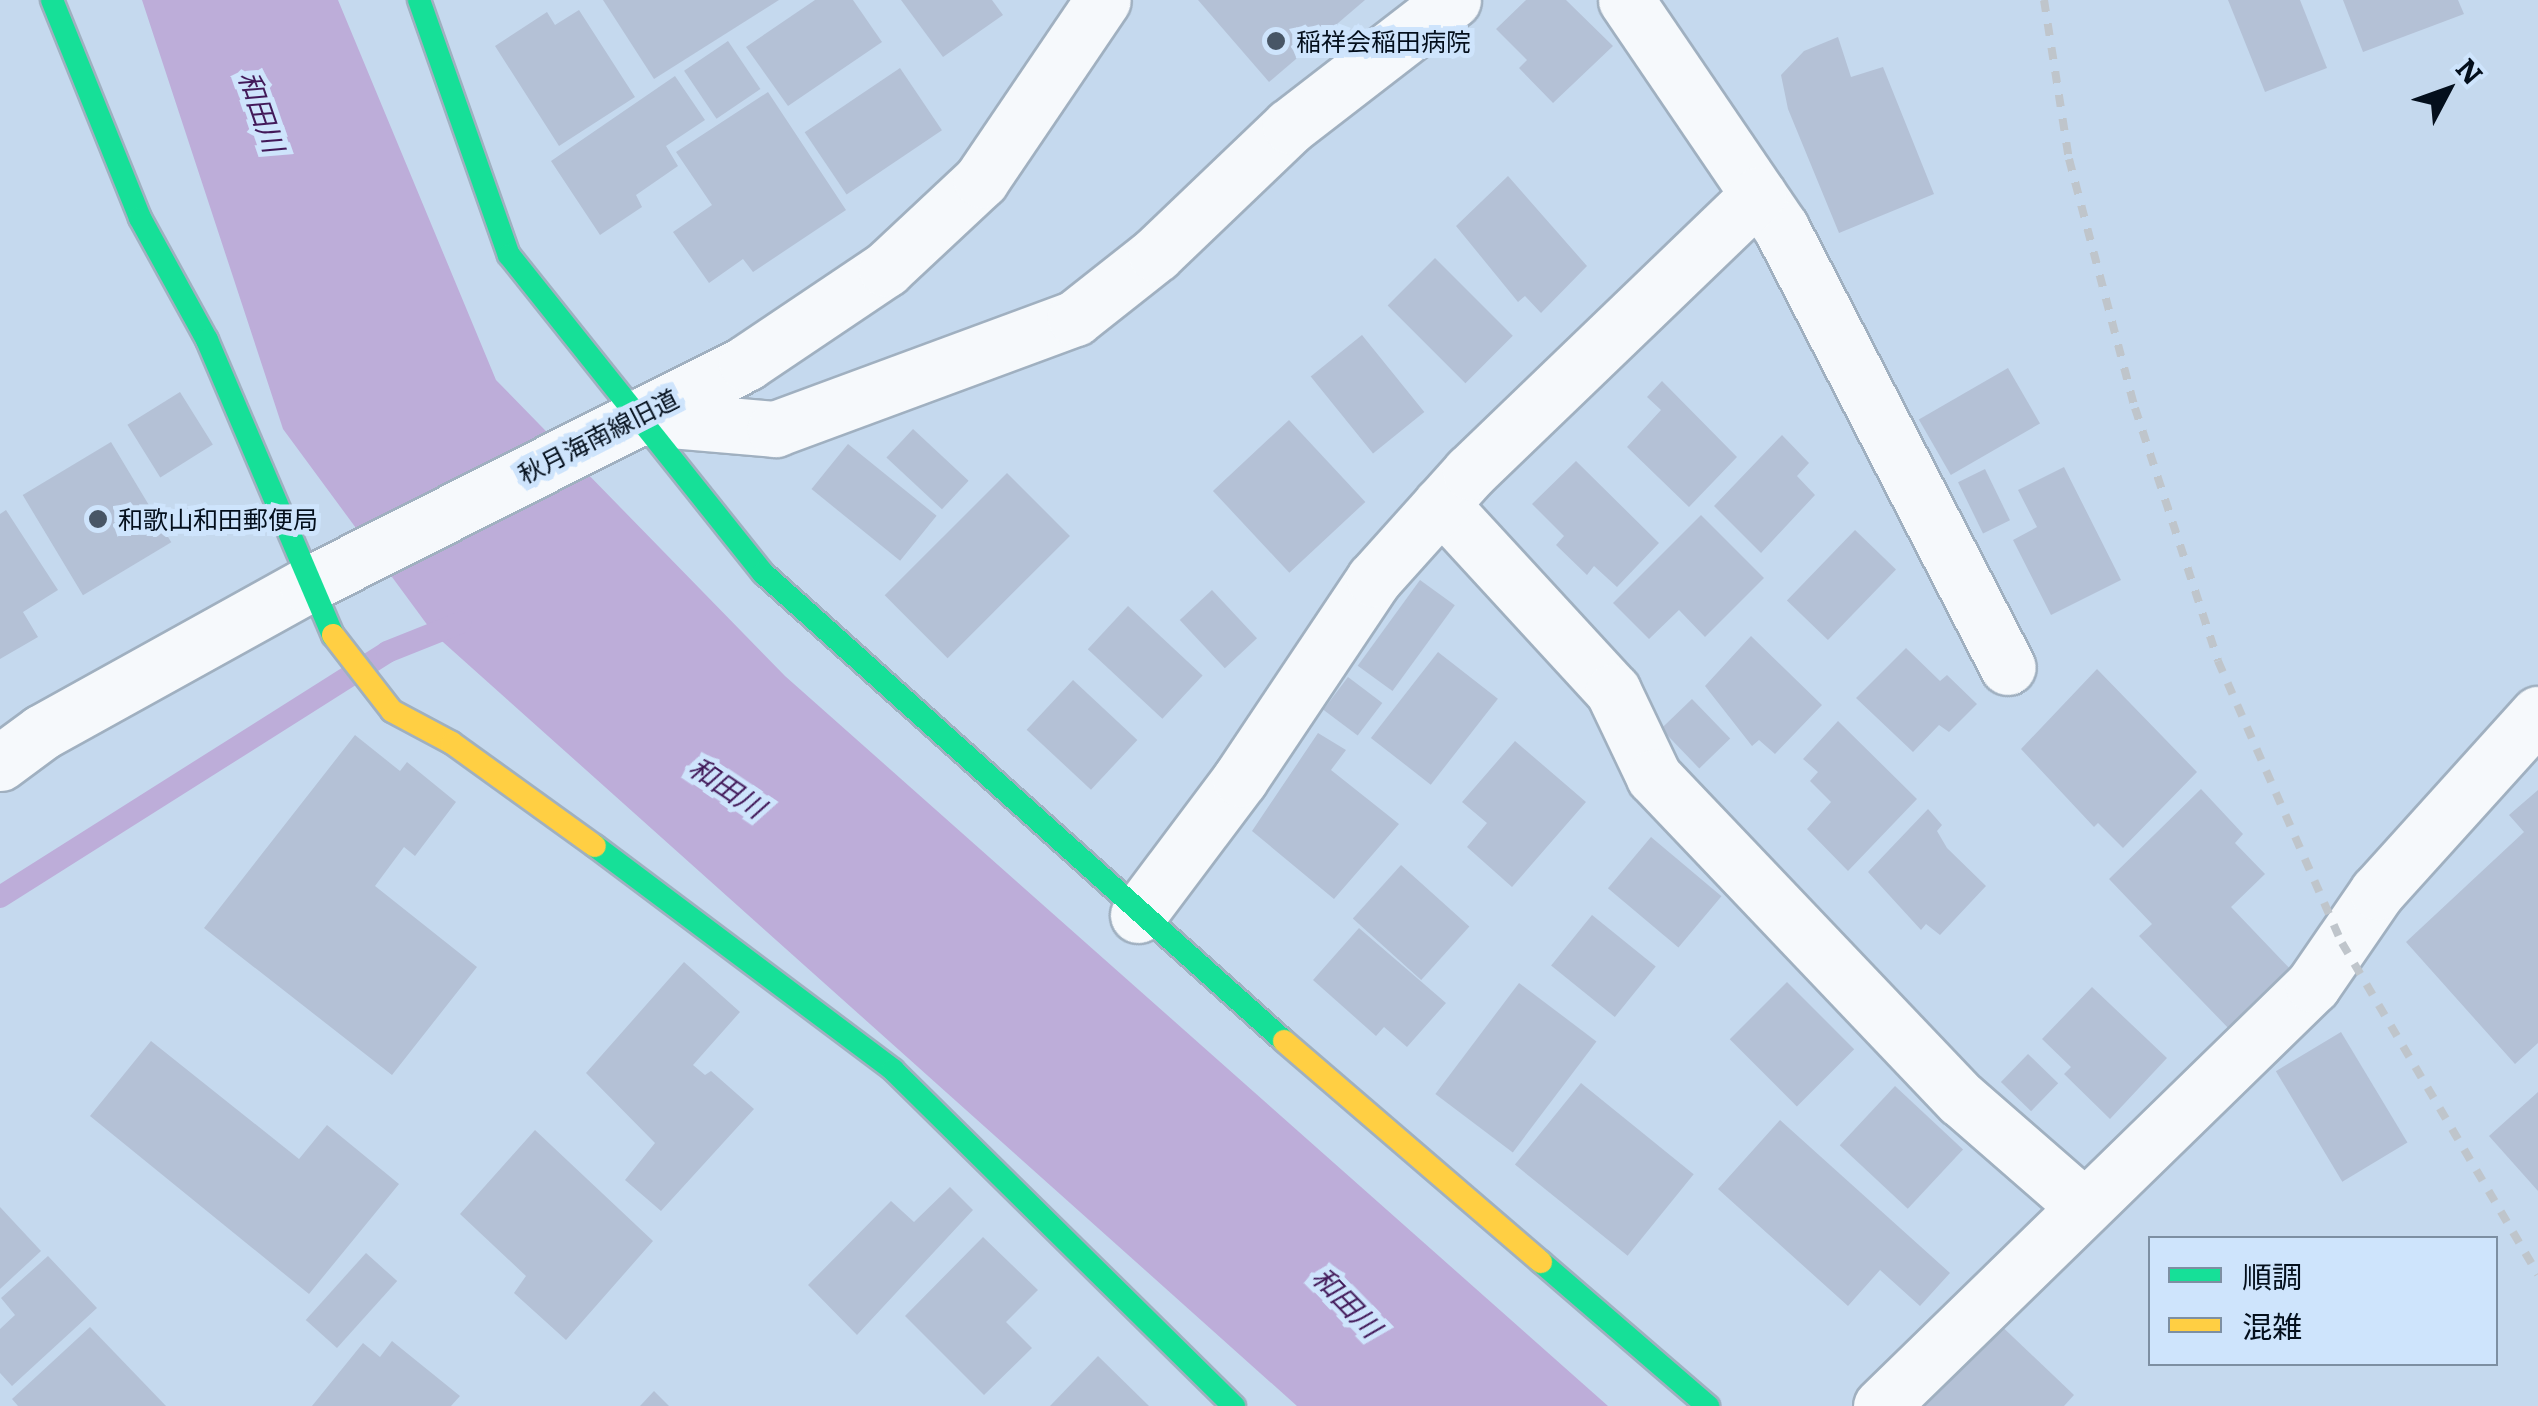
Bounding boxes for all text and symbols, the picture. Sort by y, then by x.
place label: 稲祥会稲田病院 [1296,26,1471,56]
marker: 稲祥会稲田病院 [1265,30,1287,52]
north arrow [2398,40,2498,140]
text: N [2447,48,2494,93]
water label: 和田川 [233,66,293,156]
street label: 秋月海南線旧道 [513,383,683,489]
place label: 和歌山和田郵便局 [118,504,318,534]
marker: 和歌山和田郵便局 [87,508,109,530]
water label: 和田川 [684,749,772,823]
legend [2148,1236,2498,1366]
text: 順調 [2242,1253,2302,1297]
water label: 和田川 [1307,1259,1389,1343]
text: 混雑 [2242,1303,2302,1347]

